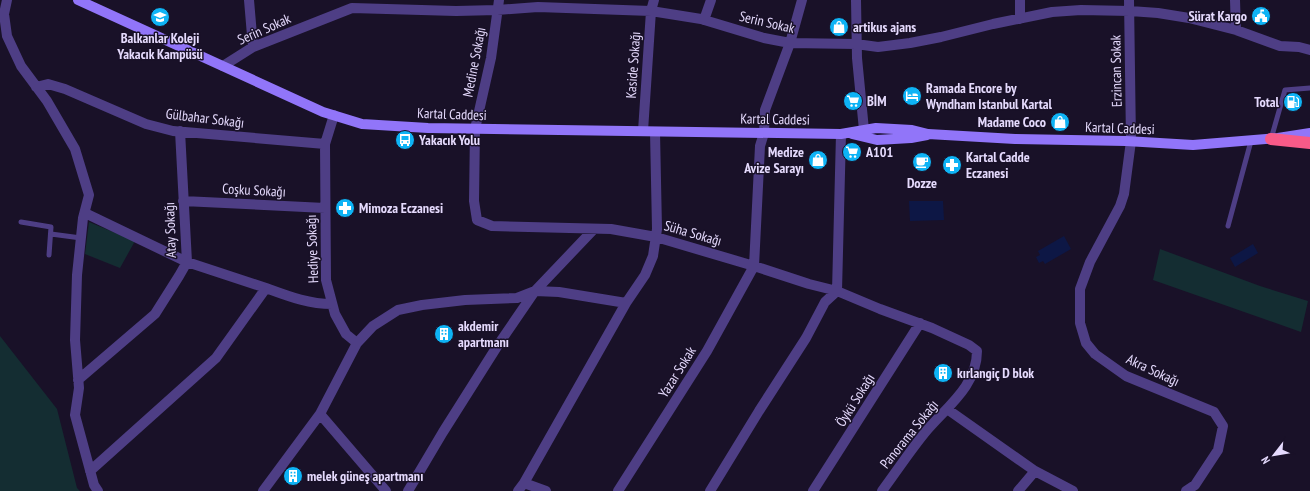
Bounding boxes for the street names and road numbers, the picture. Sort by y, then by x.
street label: Serin Sokak [738,7,797,37]
street label: Serin Sokak [235,9,294,49]
street label: Medine Sokağı [458,26,490,98]
street label: Kaside Sokağı [622,31,644,99]
street label: Erzincan Sokak [1106,34,1126,107]
street label: Gülbahar Sokağı [165,104,245,132]
street label: Kartal Caddesi [417,104,487,124]
street label: Kartal Caddesi [740,109,810,129]
street label: Kartal Caddesi [1085,118,1155,138]
street label: Coşku Sokağı [222,179,286,201]
street label: Atay Sokağı [160,202,180,258]
street label: Hediye Sokağı [302,214,322,284]
street label: Süha Sokağı [662,216,724,250]
street label: Yazar Sokak [654,343,700,401]
street label: Akra Sokağı [1124,350,1182,390]
street label: Öykü Sokağı [832,370,878,430]
street label: Panorama Sokağı [876,396,942,472]

